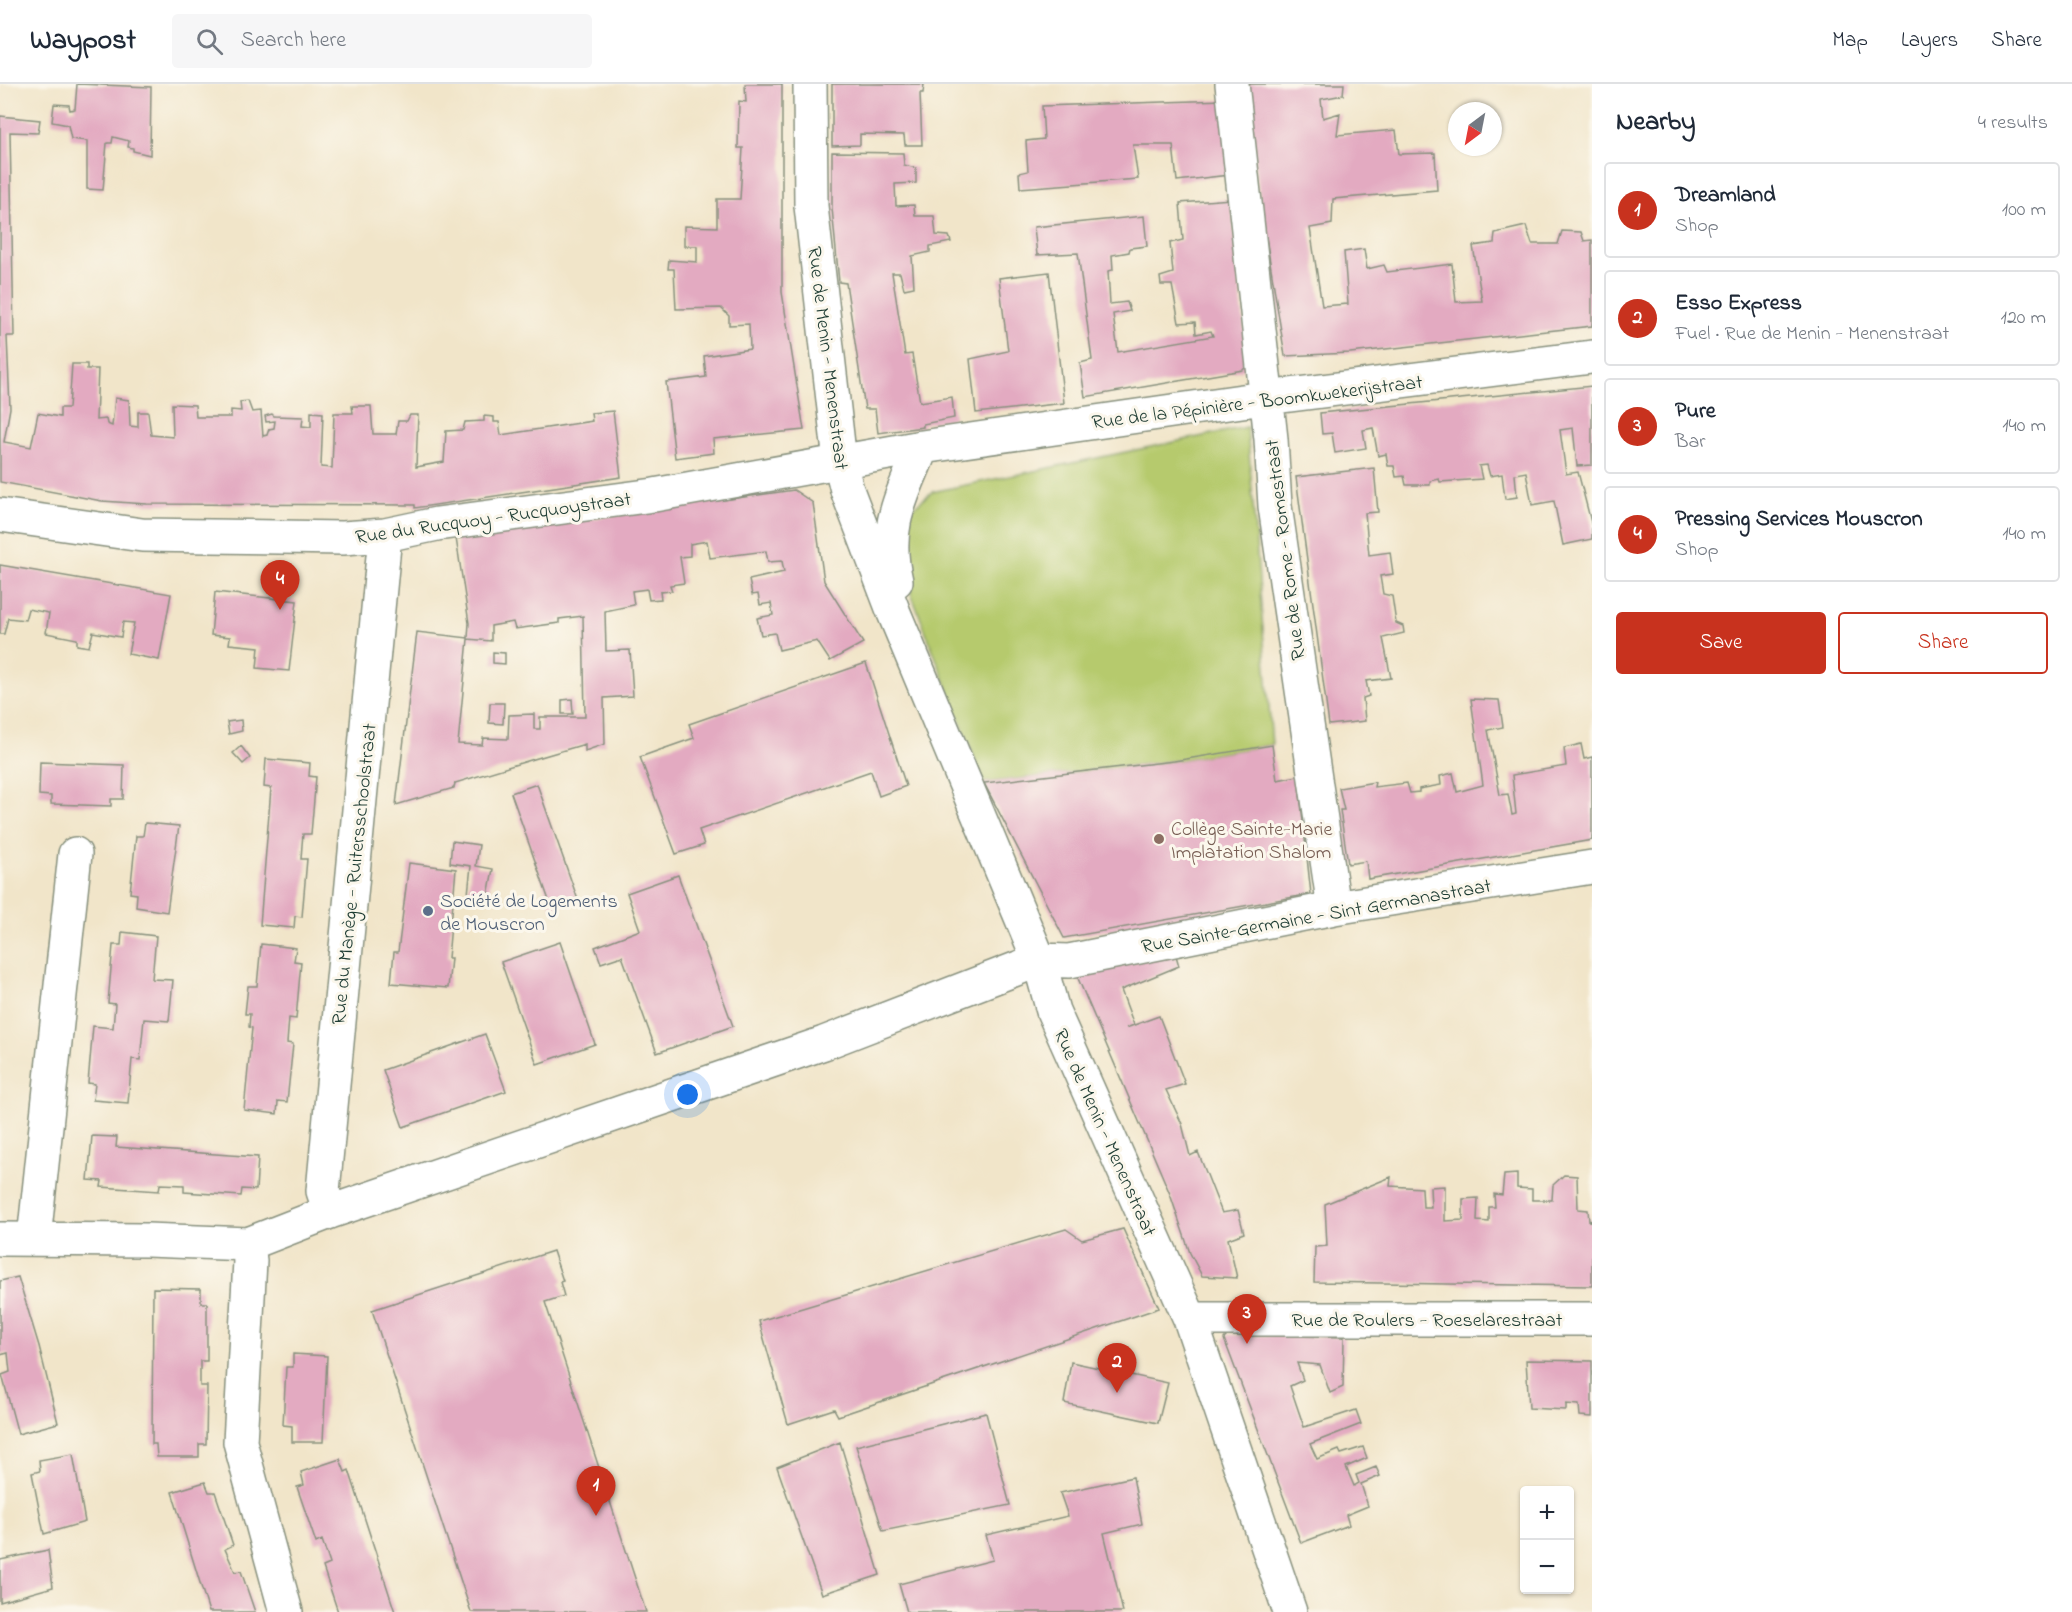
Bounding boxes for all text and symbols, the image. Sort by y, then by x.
search box [172,14,592,68]
text: Waypost [30,21,136,62]
icon: search [193,25,226,58]
text: Search here [241,25,346,57]
text: Map [1832,26,1868,56]
text: Layers [1901,26,1958,56]
text: Share [1991,26,2042,56]
north arrow [1448,102,1502,156]
text: Nearby [1616,104,1695,142]
text: 4 results [1978,109,2048,138]
text: Dreamland [1675,180,1776,212]
text: 1 [1634,196,1641,225]
text: 100 m [2002,196,2046,225]
text: Shop [1675,212,1719,241]
street label: Rue de Menin - Menenstraat [798,245,855,472]
text: Esso Express [1675,288,1802,320]
text: 2 [1633,304,1642,333]
text: 120 m [2001,304,2046,333]
text: Fuel · Rue de Menin - Menenstraat [1675,320,1949,349]
street label: Rue de la Pépinière - Boomkwekerijstraat [1090,369,1425,438]
text: Pure [1675,396,1716,428]
text: 3 [1633,412,1642,441]
text: 140 m [2002,412,2046,441]
text: Bar [1675,428,1705,457]
street label: Rue de Rome - Romestraat [1259,437,1314,662]
street label: Rue du Rucquoy - Rucquoystraat [354,486,633,553]
text: Pressing Services Mouscron [1675,504,1923,536]
text: 4 [1633,520,1642,549]
text: 140 m [2002,520,2046,549]
text: Shop [1675,536,1719,565]
pin: 4 [260,560,300,610]
button: Save [1616,612,1826,674]
button: Share [1838,612,2048,674]
street label: Rue du Manège - Ruitersschoolstraat [325,722,387,1026]
place label: Collège Sainte-Marie Implatation Shalom [1171,816,1332,868]
marker: Collège Sainte-Marie Implatation Shalom [1152,832,1166,846]
street label: Rue Sainte-Germaine - Sint Germanastraat [1139,872,1494,963]
place label: Société de Logements de Mouscron [440,888,618,940]
marker: Société de Logements de Mouscron [421,904,435,918]
street label: Rue de Menin - Menenstraat [1045,1024,1163,1242]
your location [673,1080,702,1109]
pin: 3 [1228,1294,1266,1344]
street label: Rue de Roulers - Roeselarestraat [1292,1307,1563,1336]
pin: 2 [1098,1344,1136,1393]
pin: 1 [576,1466,616,1516]
map controls [1520,1486,1574,1594]
button: + [1520,1486,1574,1540]
button: − [1520,1540,1574,1594]

